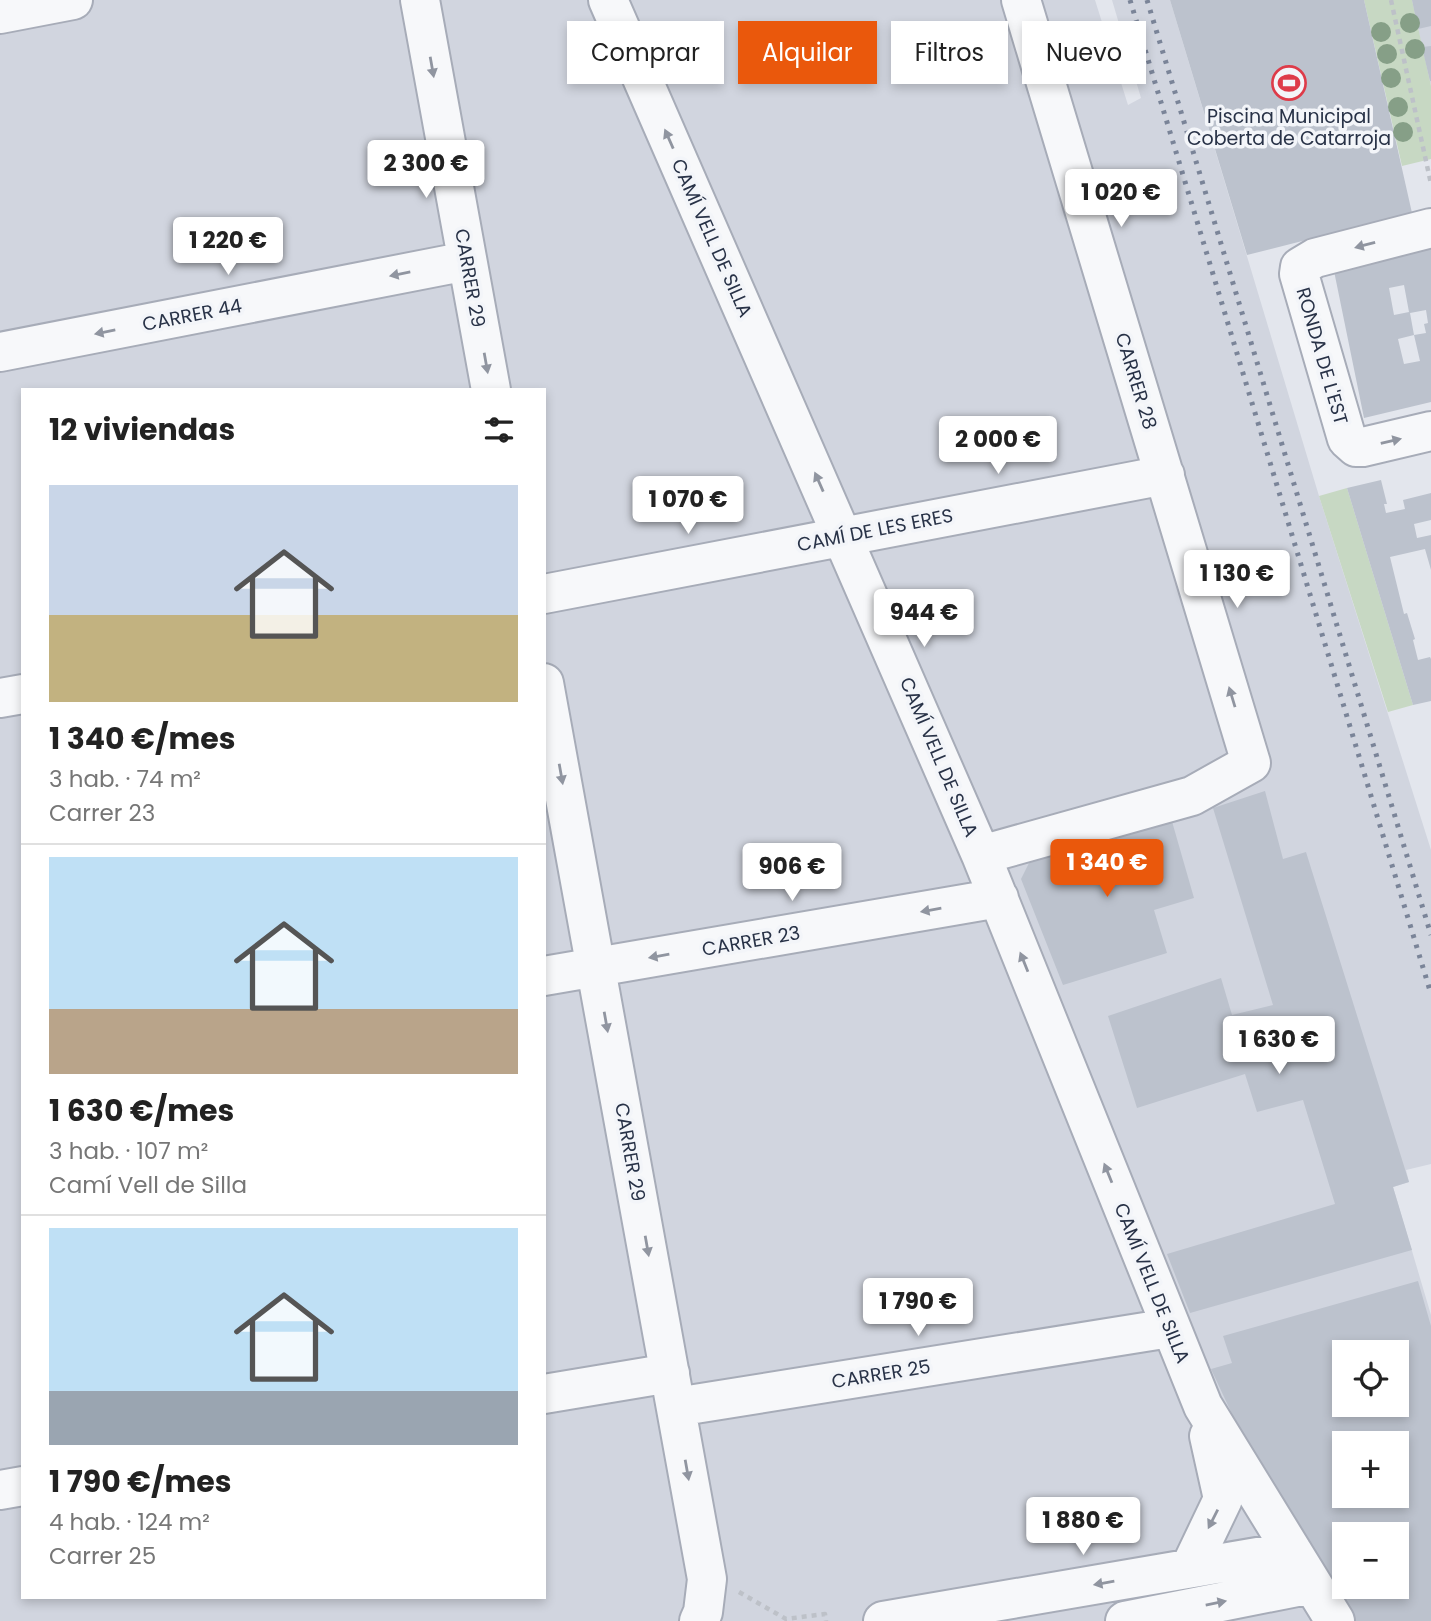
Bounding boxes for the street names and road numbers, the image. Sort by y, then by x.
street label: CAMÍ VELL DE SILLA [665,154,759,322]
street label: CARRER 29 [448,226,492,330]
street label: RONDA DE L'EST [1289,284,1355,428]
street label: CARRER 44 [140,292,244,338]
street label: CARRER 28 [1108,329,1164,433]
street label: CAMÍ DE LES ERES [795,502,955,558]
street label: CAMÍ VELL DE SILLA [893,673,985,841]
street label: CARRER 23 [700,919,802,963]
street label: CARRER 29 [608,1100,652,1204]
street label: CAMÍ VELL DE SILLA [1107,1199,1197,1367]
street label: CARRER 25 [830,1353,932,1395]

